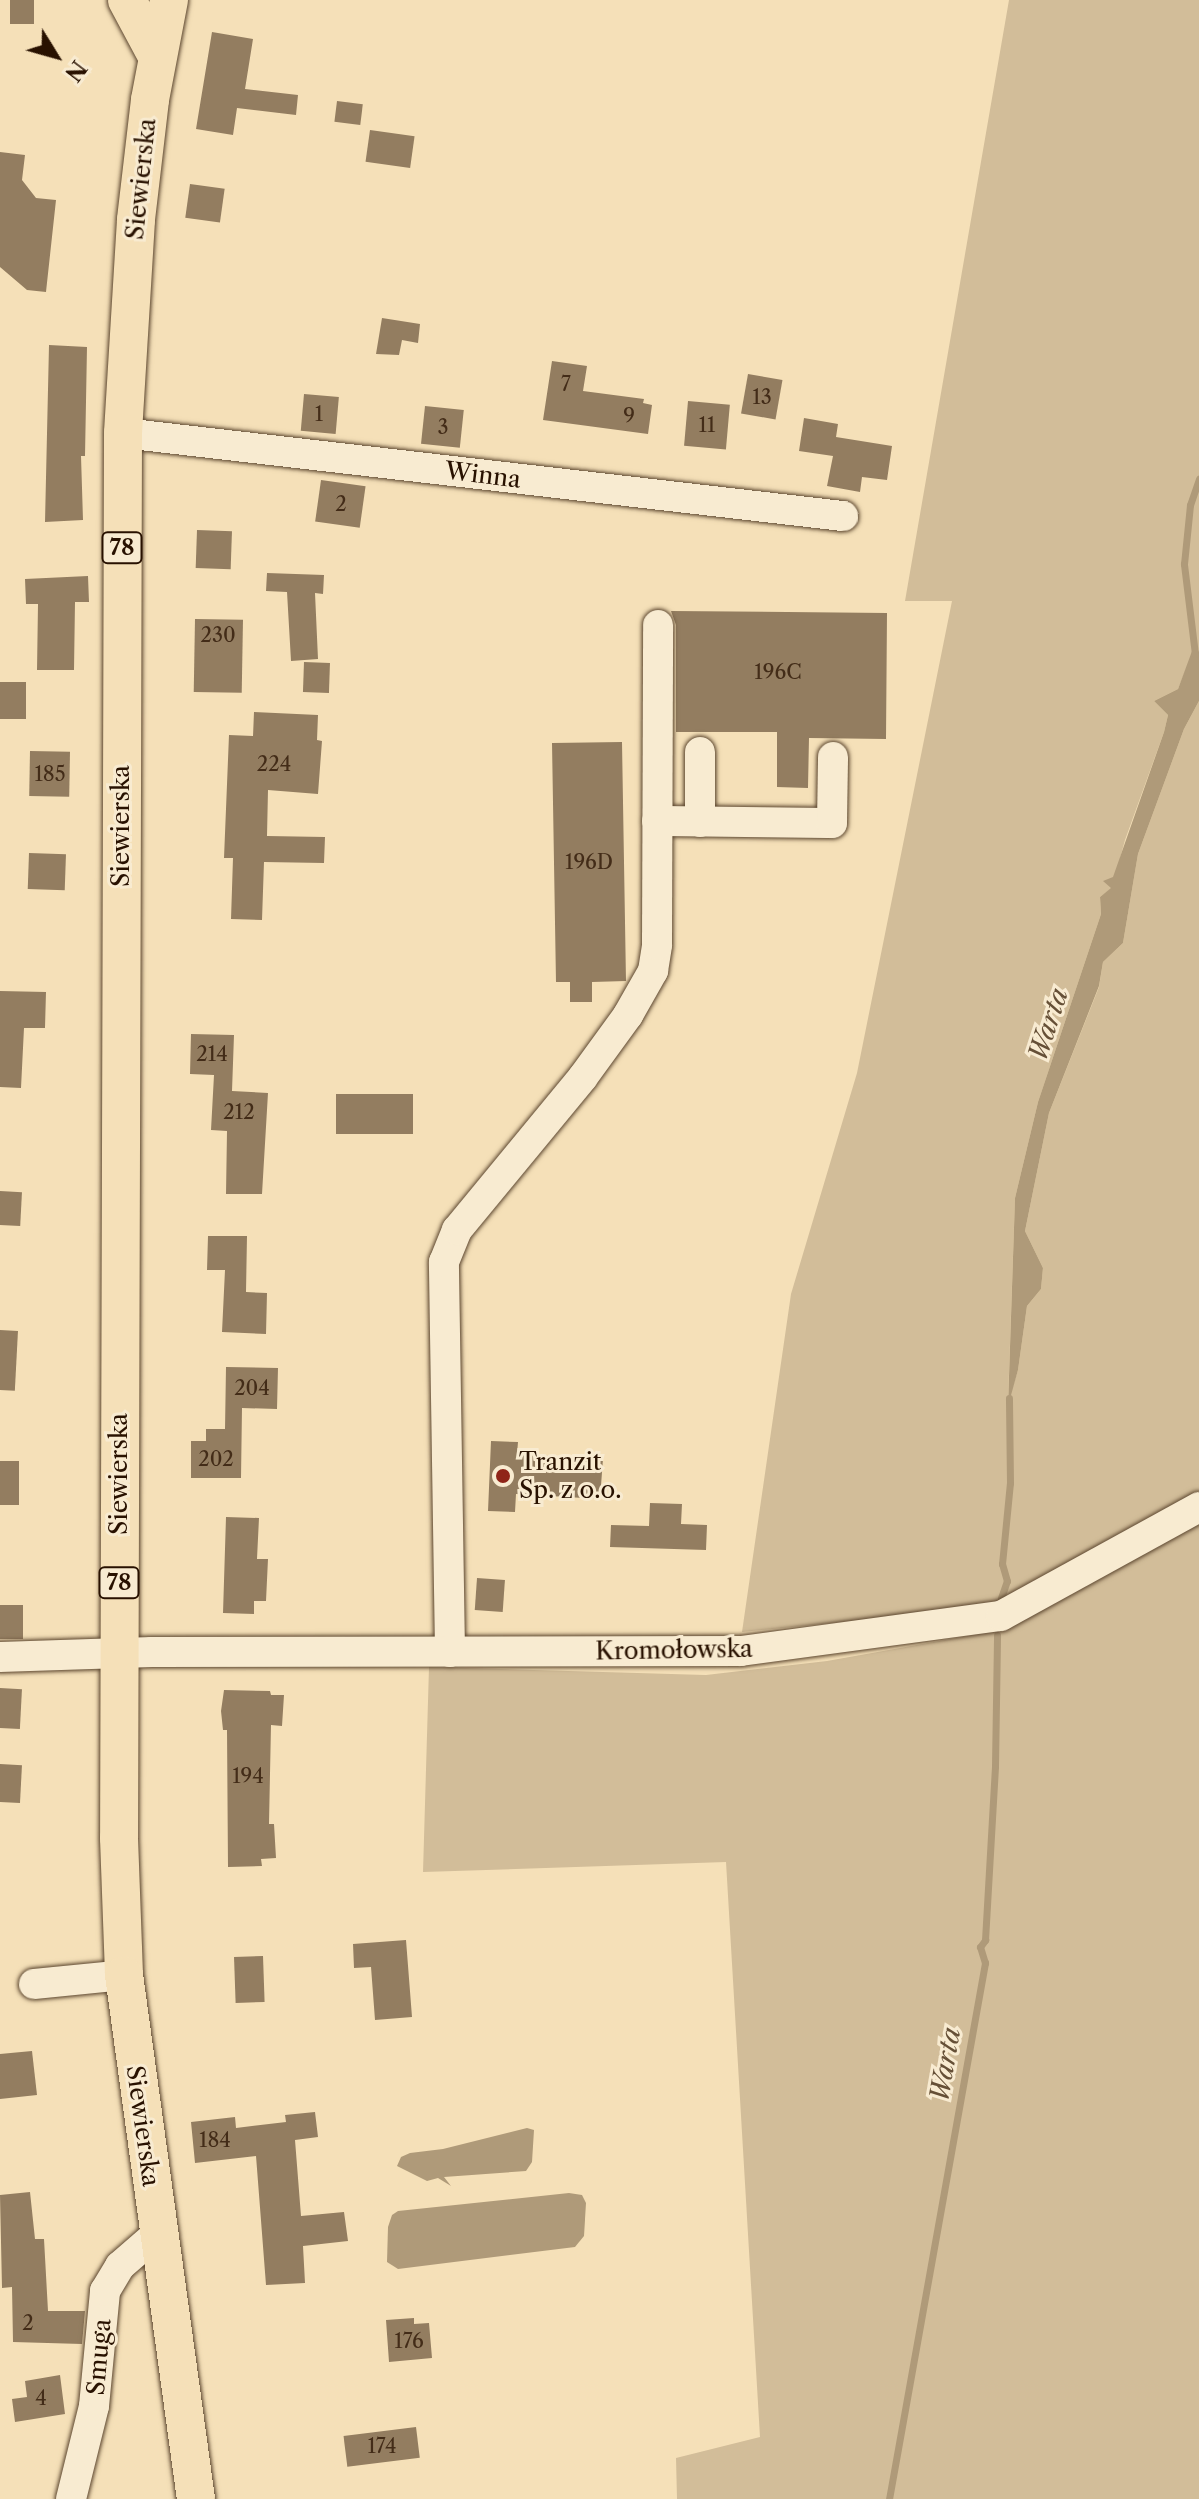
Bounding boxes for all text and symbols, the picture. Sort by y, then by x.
north arrow [16,16,96,96]
text: N [59,55,92,87]
street label: Siewierska [120,117,162,241]
house number: 7 [561,372,571,396]
house number: 13 [752,385,772,409]
house number: 1 [315,402,323,426]
house number: 9 [623,404,635,428]
house number: 11 [699,413,715,437]
house number: 3 [437,415,449,439]
street label: Winna [443,456,523,494]
house number: 2 [335,492,347,516]
road number: 78 [100,530,144,566]
house number: 230 [200,623,236,647]
house number: 196C [754,660,802,684]
house number: 224 [257,752,291,776]
house number: 185 [34,762,66,786]
street label: Siewierska [107,765,135,887]
house number: 196D [565,850,613,874]
water label: Warta [1023,984,1075,1066]
house number: 214 [196,1042,228,1066]
house number: 212 [223,1100,255,1124]
house number: 204 [234,1376,270,1400]
street label: Siewierska [105,1413,133,1535]
house number: 202 [198,1447,234,1471]
place label: Tranzit Sp. z o.o. [519,1448,621,1504]
marker: Tranzit Sp. z o.o. [494,1467,512,1485]
road number: 78 [97,1565,141,1601]
street label: Kromołowska [595,1634,753,1666]
house number: 194 [232,1764,264,1788]
water label: Warta [924,2025,968,2105]
street label: Siewierska [120,2064,166,2188]
house number: 184 [199,2128,231,2152]
house number: 2 [22,2311,34,2335]
street label: Smuga [81,2318,117,2396]
house number: 176 [394,2329,424,2353]
house number: 4 [35,2386,47,2410]
house number: 174 [367,2434,397,2458]

